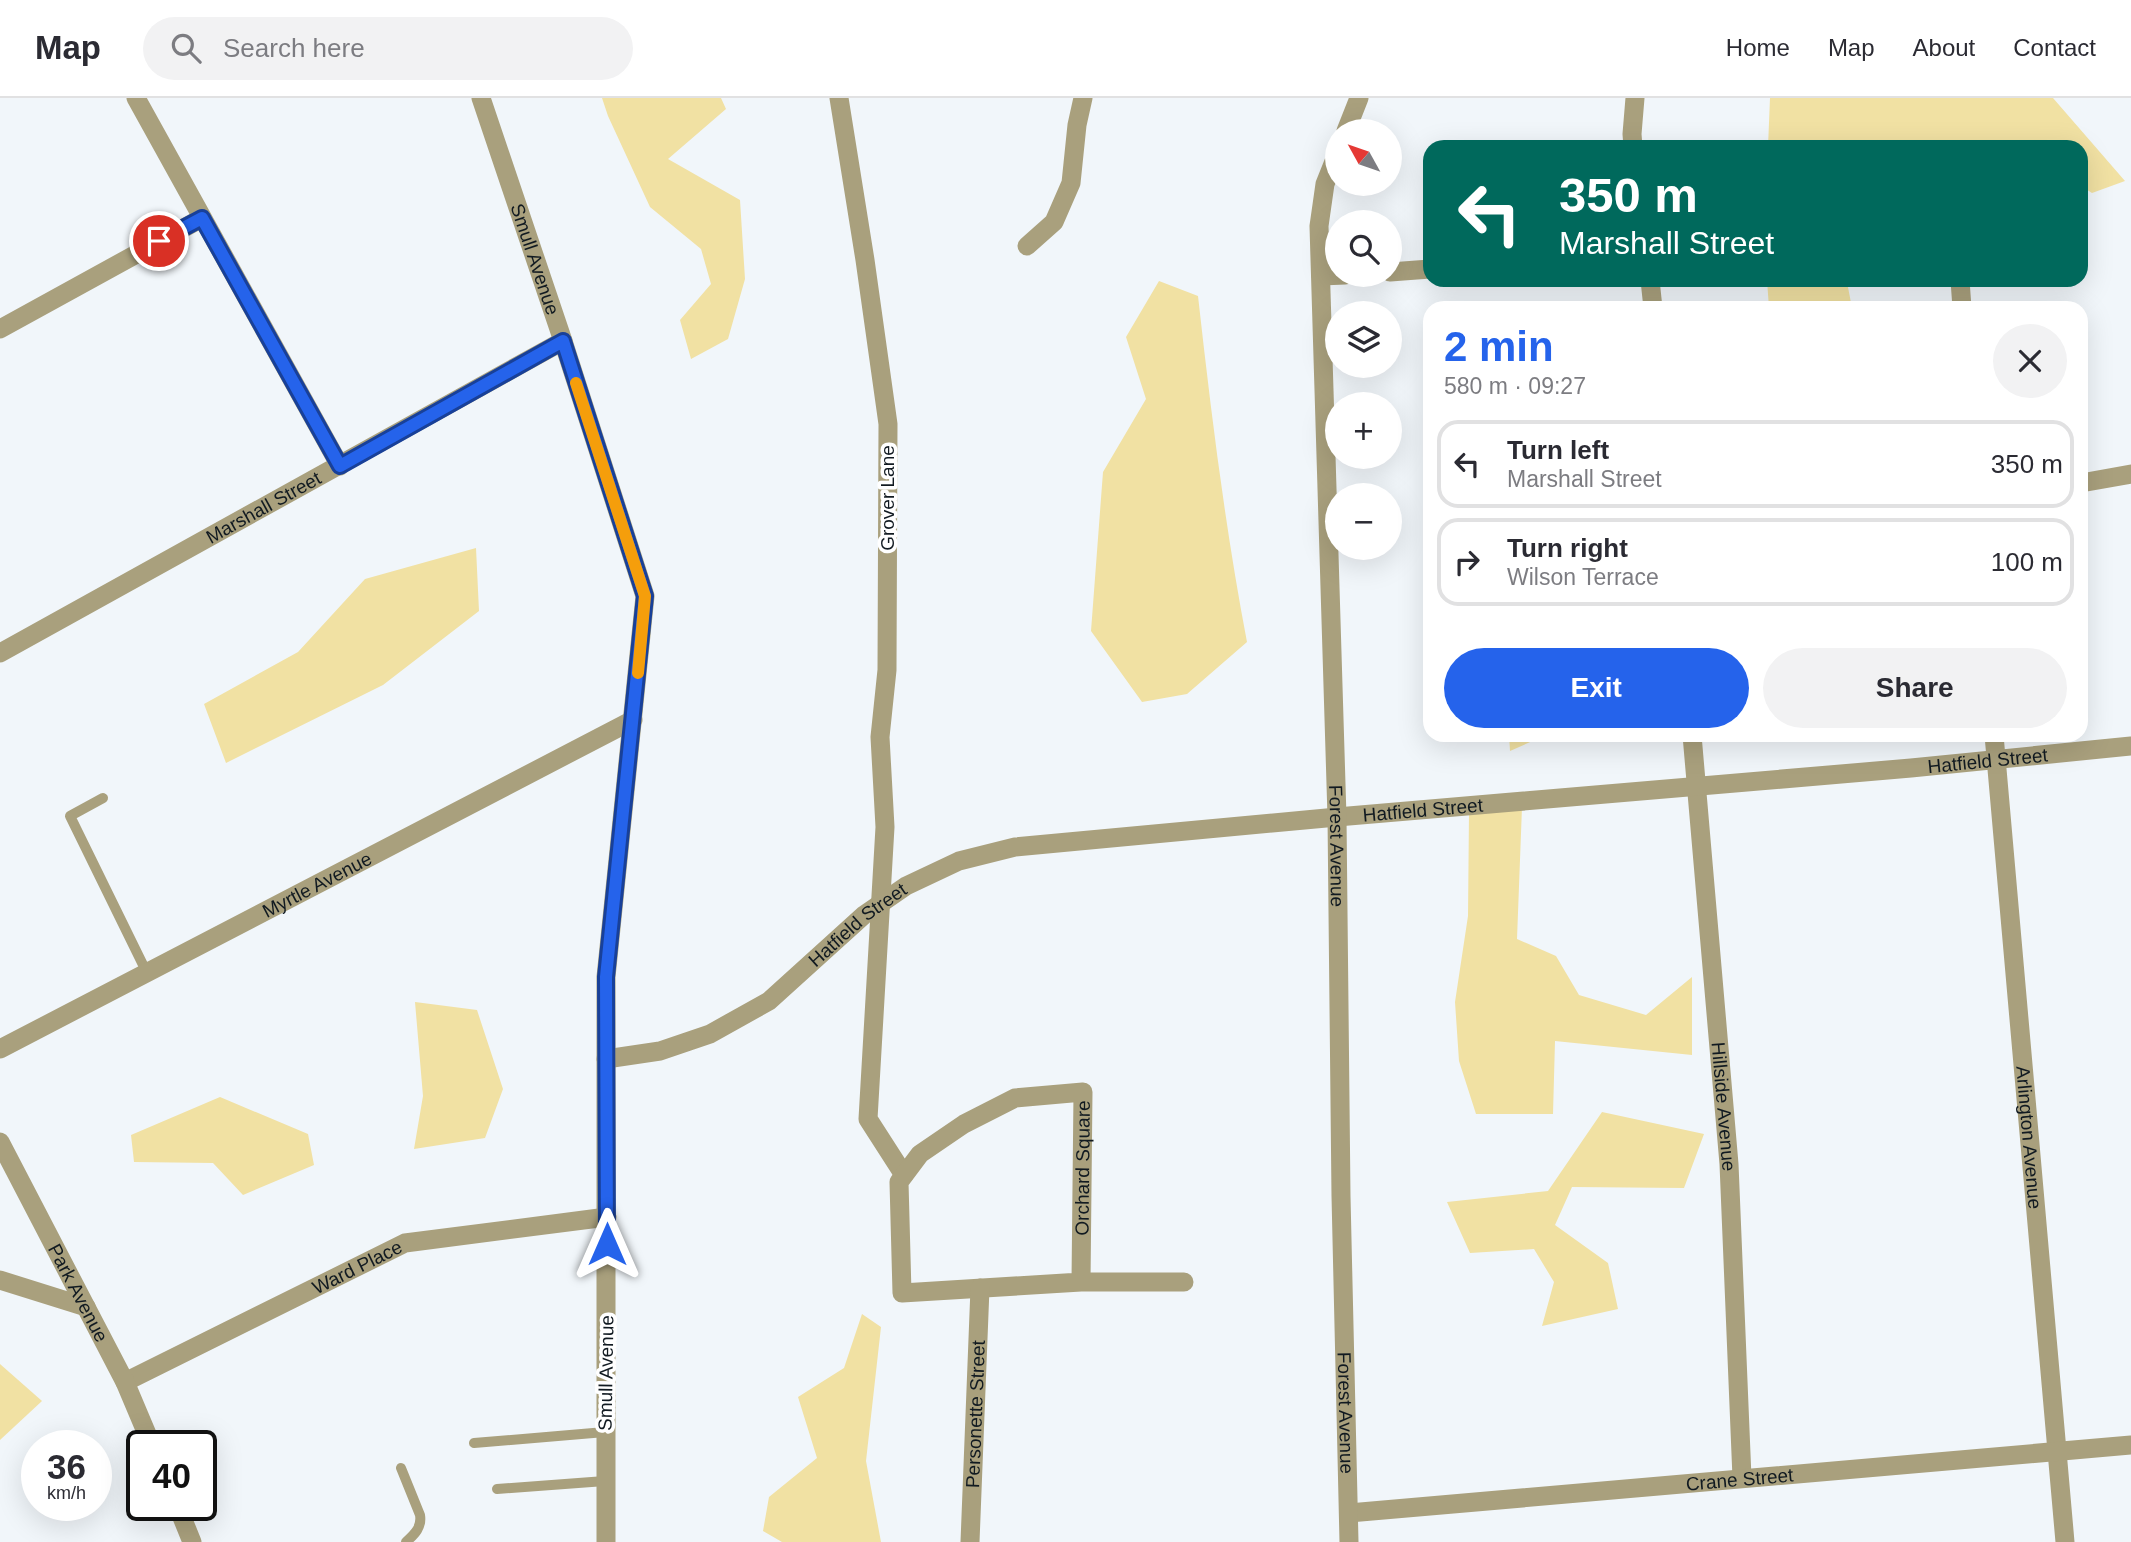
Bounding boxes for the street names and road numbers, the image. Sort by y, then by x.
street label: Smull Avenue [507,201,564,317]
street label: Grover Lane [877,445,898,551]
street label: Marshall Street [202,467,325,547]
street label: Hatfield Street [1927,744,2049,777]
street label: Forest Avenue [1326,785,1348,907]
street label: Hatfield Street [1362,794,1484,825]
street label: Myrtle Avenue [259,847,375,921]
street label: Hatfield Street [804,878,911,971]
street label: Hillside Avenue [1708,1041,1740,1172]
street label: Arlington Avenue [2013,1065,2046,1210]
street label: Orchard Square [1071,1100,1093,1236]
street label: Ward Place [309,1236,405,1298]
street label: Park Avenue [44,1240,113,1345]
street label: Smull Avenue [594,1315,618,1431]
street label: Personette Street [962,1339,988,1488]
street label: Forest Avenue [1334,1352,1358,1474]
street label: Crane Street [1685,1464,1795,1494]

